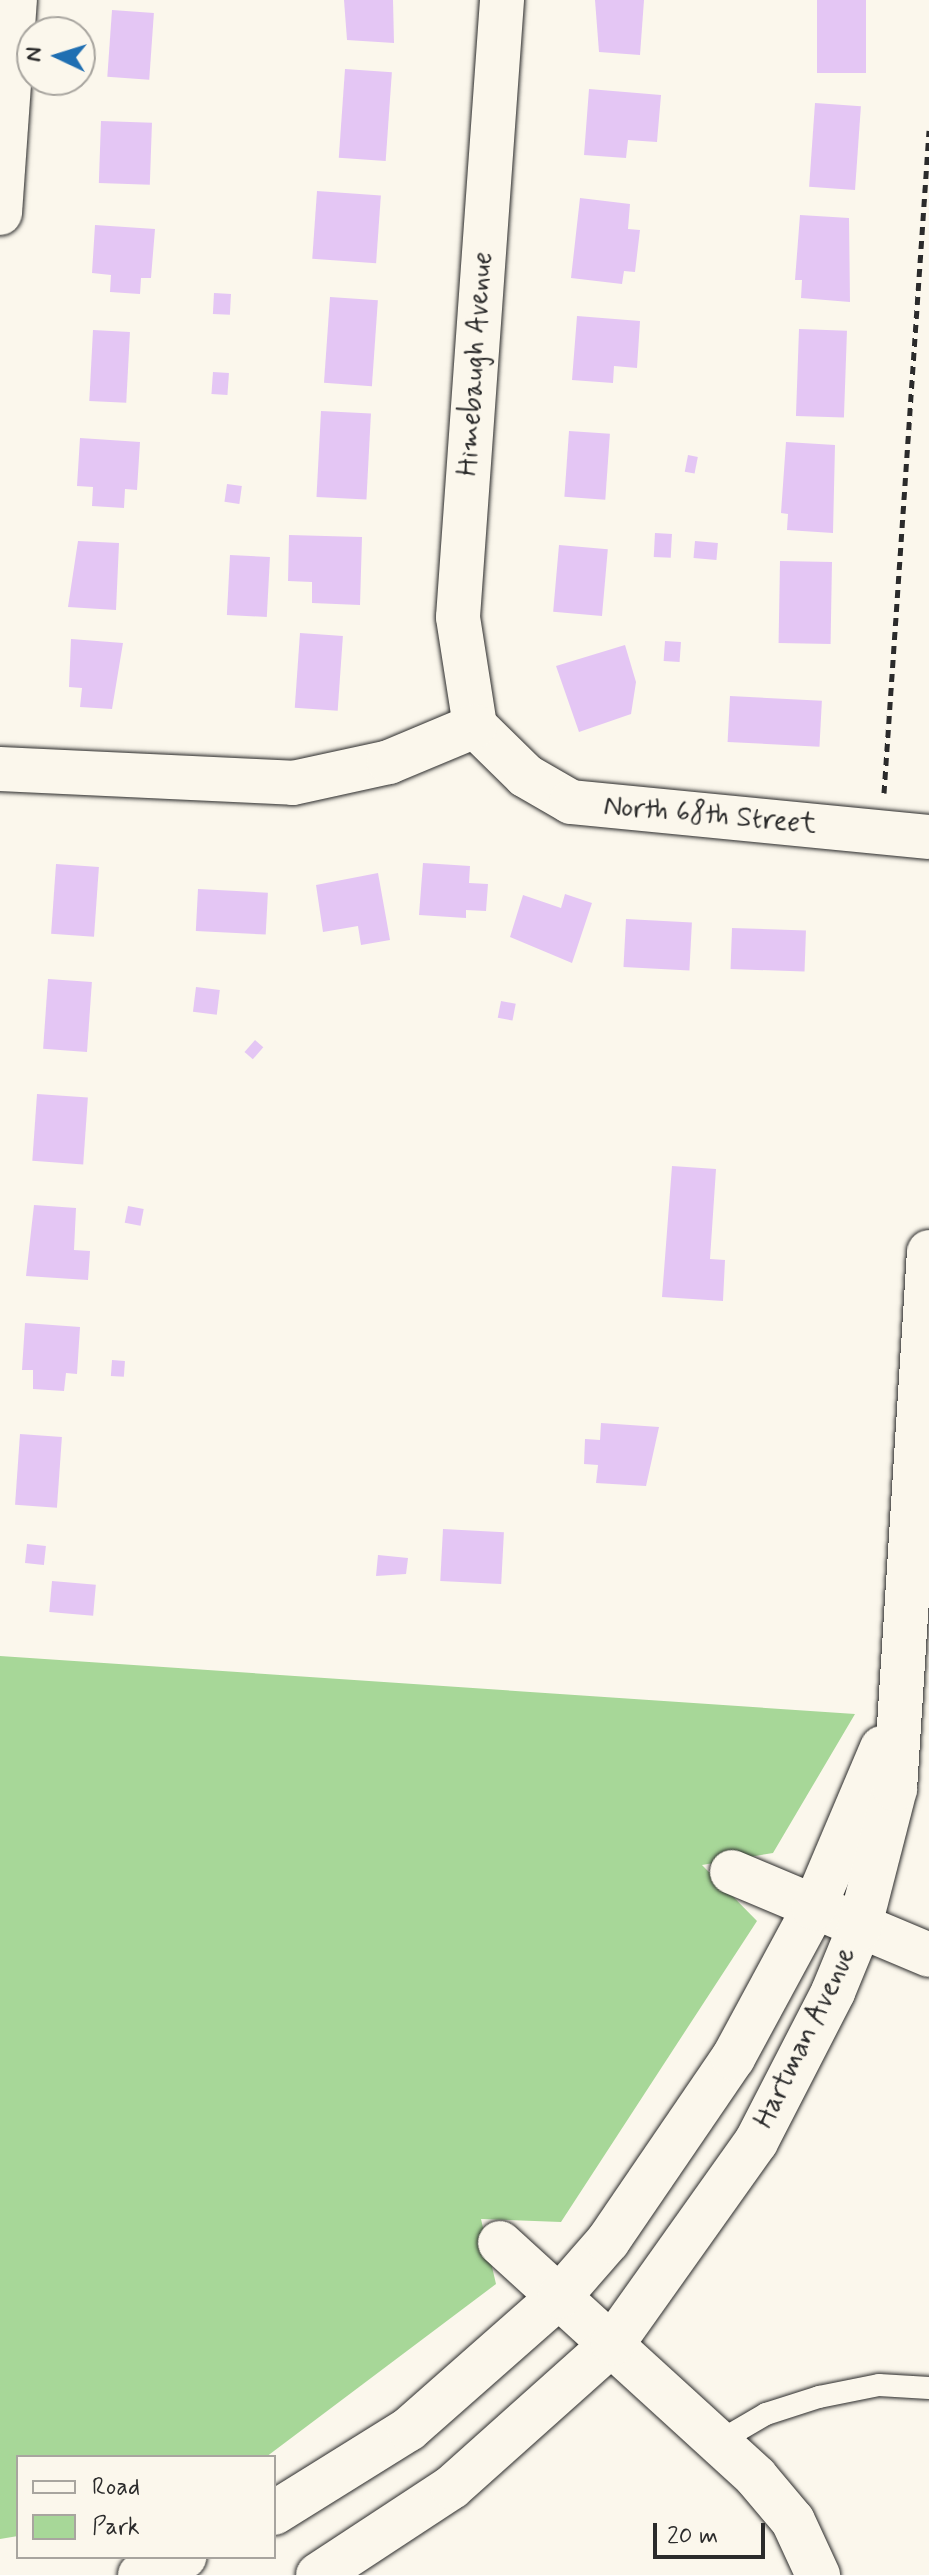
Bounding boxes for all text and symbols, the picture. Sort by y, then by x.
north arrow [16,16,96,96]
text: N [20,46,49,63]
street label: Himebaugh Avenue [451,248,501,480]
street label: North 68th Street [602,790,818,842]
street label: Hartman Avenue [746,1939,866,2137]
legend [16,2455,276,2559]
text: Road [92,2472,140,2503]
scale bar [657,2507,769,2557]
text: Park [92,2512,140,2543]
text: 20 m [667,2521,718,2552]

